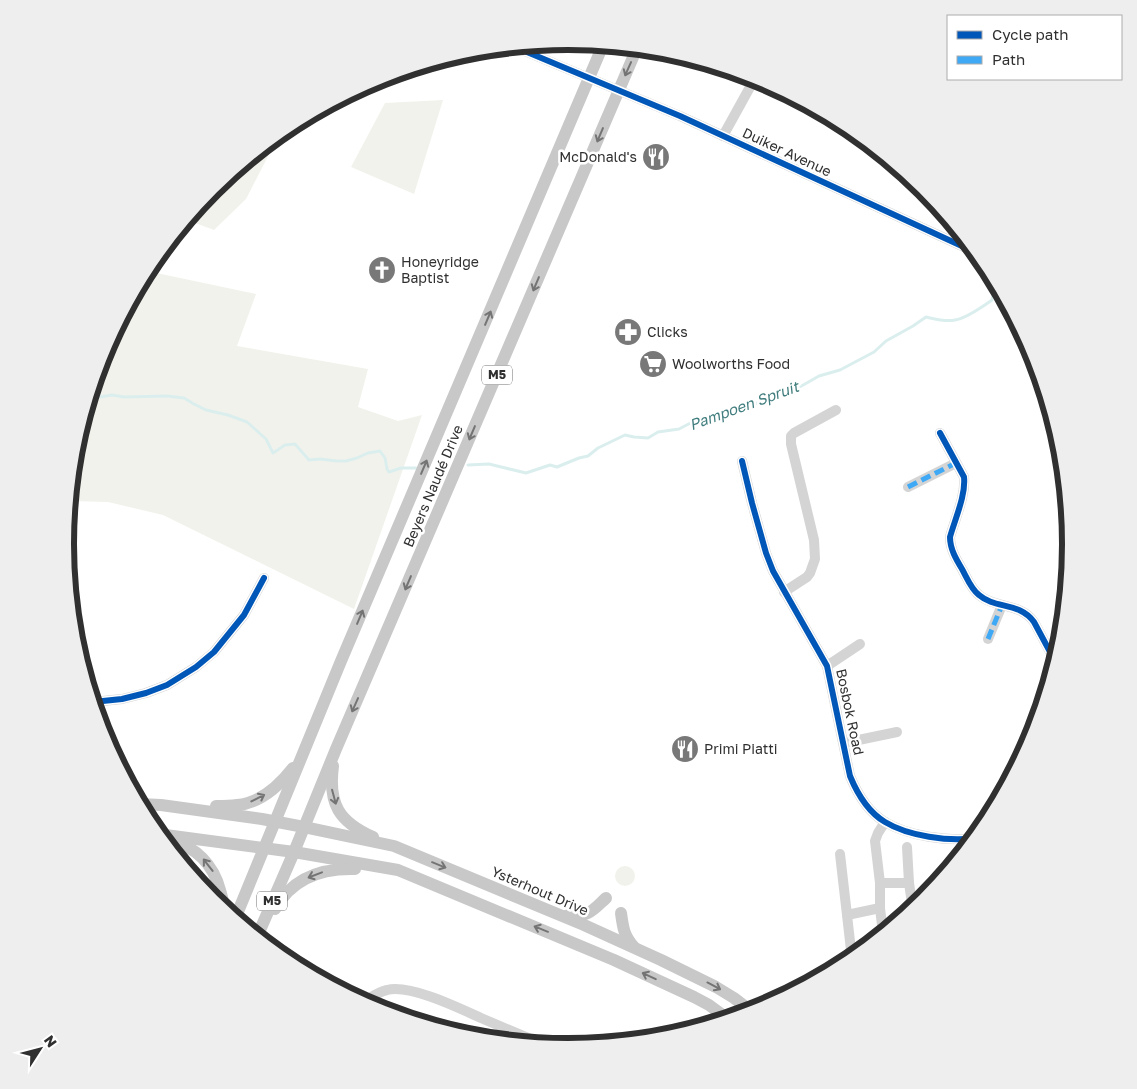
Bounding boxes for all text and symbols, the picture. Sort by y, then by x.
legend [947,15,1122,80]
text: Cycle path [992,25,1068,43]
text: Path [992,50,1025,68]
one-way arrow [623,61,633,76]
street label: Duiker Avenue [740,124,834,180]
one-way arrow [594,127,604,142]
restaurant icon: McDonald's [641,142,671,172]
place label: McDonald's [559,148,637,165]
place label: Honeyridge Baptist [401,253,479,286]
church icon: Honeyridge Baptist [367,255,397,285]
one-way arrow [530,276,540,291]
one-way arrow [483,311,493,326]
pharmacy icon: Clicks [613,317,643,347]
place label: Clicks [647,323,688,340]
supermarket icon: Woolworths Food [638,349,668,379]
place label: Woolworths Food [672,355,790,372]
road number: M5 [482,366,512,384]
water label: Pampoen Spruit [686,376,803,433]
street label: Beyers Naudé Drive [399,422,466,550]
one-way arrow [466,425,476,440]
one-way arrow [419,460,429,475]
one-way arrow [402,575,412,590]
one-way arrow [356,609,365,625]
street label: Bosbok Road [833,667,868,757]
one-way arrow [350,697,359,712]
restaurant icon: Primi Piatti [670,734,700,764]
place label: Primi Piatti [704,740,778,757]
one-way arrow [329,789,339,805]
one-way arrow [251,793,266,803]
one-way arrow [202,859,213,872]
one-way arrow [431,861,446,870]
street label: Ysterhout Drive [489,862,591,919]
one-way arrow [308,871,323,880]
road number: M5 [257,891,287,910]
one-way arrow [534,924,549,934]
one-way arrow [642,971,657,980]
one-way arrow [706,981,721,991]
north arrow [15,1024,65,1074]
text: N [41,1032,61,1050]

